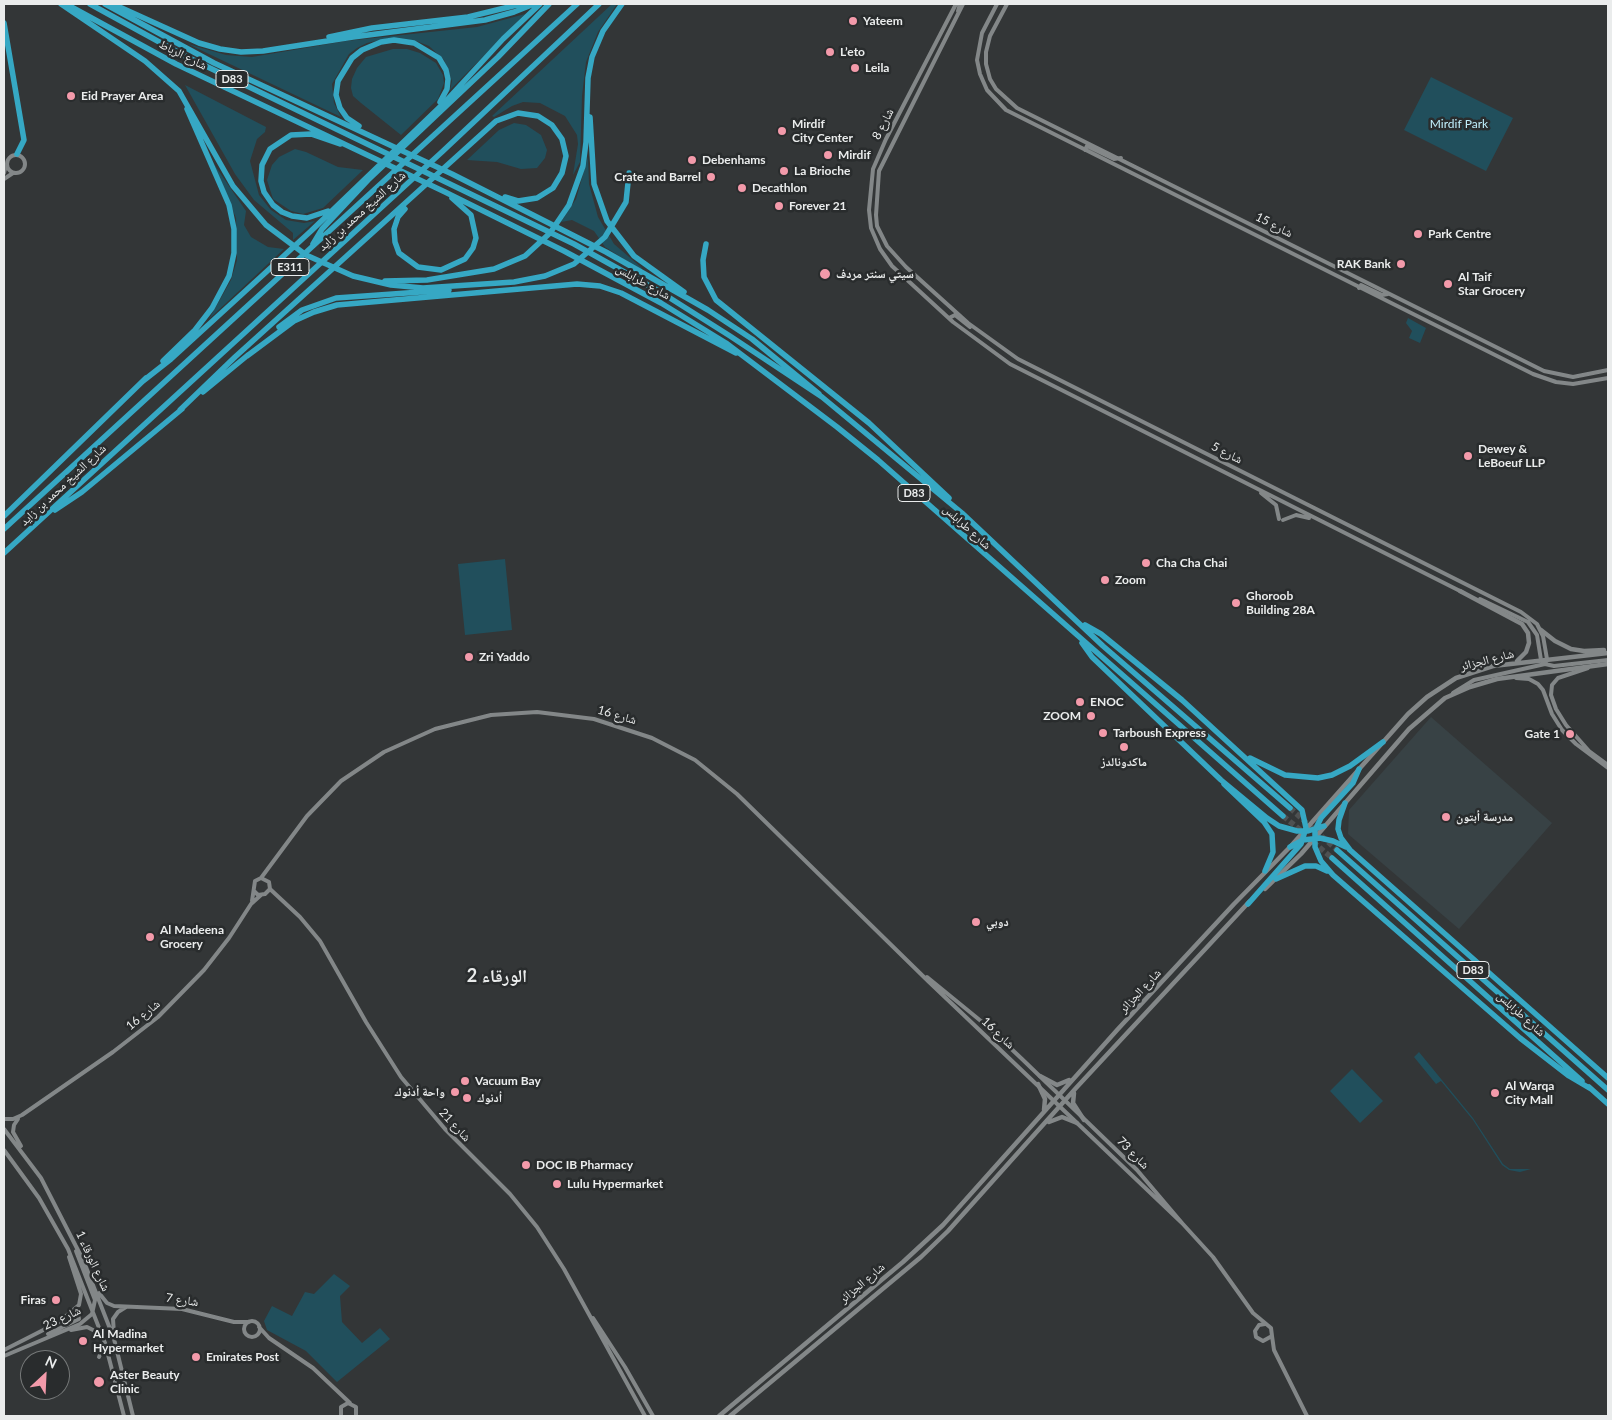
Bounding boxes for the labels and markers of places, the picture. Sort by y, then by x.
place label: Yateem [863,14,903,28]
marker: Yateem [847,15,859,27]
place label: L’eto [840,45,865,59]
marker: L’eto [824,46,836,58]
place label: Leila [865,61,889,75]
marker: Leila [849,62,861,74]
place label: Eid Prayer Area [81,89,163,103]
marker: Eid Prayer Area [65,90,77,102]
place label: Mirdif City Center [792,117,853,145]
marker: Mirdif City Center [776,125,788,137]
place label: Mirdif [838,148,871,162]
marker: Mirdif [822,149,834,161]
place label: Debenhams [702,153,766,167]
marker: Debenhams [686,154,698,166]
place label: La Brioche [794,164,850,178]
marker: La Brioche [778,165,790,177]
place label: Crate and Barrel [614,170,701,184]
marker: Crate and Barrel [705,171,717,183]
place label: Decathlon [752,181,807,195]
marker: Decathlon [736,182,748,194]
place label: Forever 21 [789,199,847,213]
marker: Forever 21 [773,200,785,212]
place label: Park Centre [1428,227,1491,241]
marker: Park Centre [1412,228,1424,240]
place label: RAK Bank [1337,257,1391,271]
marker: RAK Bank [1395,258,1407,270]
marker: سيتي سنتر مردف [818,267,832,281]
place label: سيتي سنتر مردف [836,267,914,281]
place label: Al Taif Star Grocery [1458,270,1525,298]
marker: Al Taif Star Grocery [1442,278,1454,290]
place label: Dewey & LeBoeuf LLP [1478,442,1545,470]
marker: Dewey & LeBoeuf LLP [1462,450,1474,462]
place label: Cha Cha Chai [1156,556,1227,570]
marker: Cha Cha Chai [1140,557,1152,569]
place label: Zoom [1115,573,1146,587]
marker: Zoom [1099,574,1111,586]
place label: Ghoroob Building 28A [1246,589,1315,617]
marker: Ghoroob Building 28A [1230,597,1242,609]
place label: Zri Yaddo [479,650,530,664]
marker: Zri Yaddo [463,651,475,663]
place label: ENOC [1090,695,1124,709]
marker: ENOC [1074,696,1086,708]
place label: ZOOM [1043,709,1081,723]
marker: ZOOM [1085,710,1097,722]
place label: Tarboush Express [1113,726,1206,740]
marker: Tarboush Express [1097,727,1109,739]
place label: Gate 1 [1525,727,1560,741]
marker: Gate 1 [1564,728,1576,740]
marker: ماكدونالدز [1118,741,1130,753]
place label: ماكدونالدز [1101,755,1147,769]
place label: مدرسة أبتون [1456,810,1513,824]
marker: مدرسة أبتون [1440,811,1452,823]
place label: دوبي [986,915,1009,929]
marker: دوبي [970,916,982,928]
place label: Al Madeena Grocery [160,923,224,951]
marker: Al Madeena Grocery [144,931,156,943]
place label: Vacuum Bay [475,1074,541,1088]
marker: Vacuum Bay [459,1075,471,1087]
place label: Al Warqa City Mall [1505,1079,1554,1107]
place label: واحة أدنوك [394,1085,445,1099]
marker: واحة أدنوك [449,1086,461,1098]
marker: Al Warqa City Mall [1489,1087,1501,1099]
place label: أدنوك [477,1091,502,1105]
marker: أدنوك [461,1092,473,1104]
place label: DOC IB Pharmacy [536,1158,633,1172]
marker: DOC IB Pharmacy [520,1159,532,1171]
place label: Lulu Hypermarket [567,1177,663,1191]
marker: Lulu Hypermarket [551,1178,563,1190]
place label: Firas [20,1293,46,1307]
marker: Firas [50,1294,62,1306]
place label: Al Madina Hypermarket [93,1327,164,1355]
marker: Al Madina Hypermarket [77,1335,89,1347]
place label: Emirates Post [206,1350,279,1364]
marker: Emirates Post [190,1351,202,1363]
place label: Aster Beauty Clinic [110,1368,180,1396]
marker: Aster Beauty Clinic [92,1375,106,1389]

